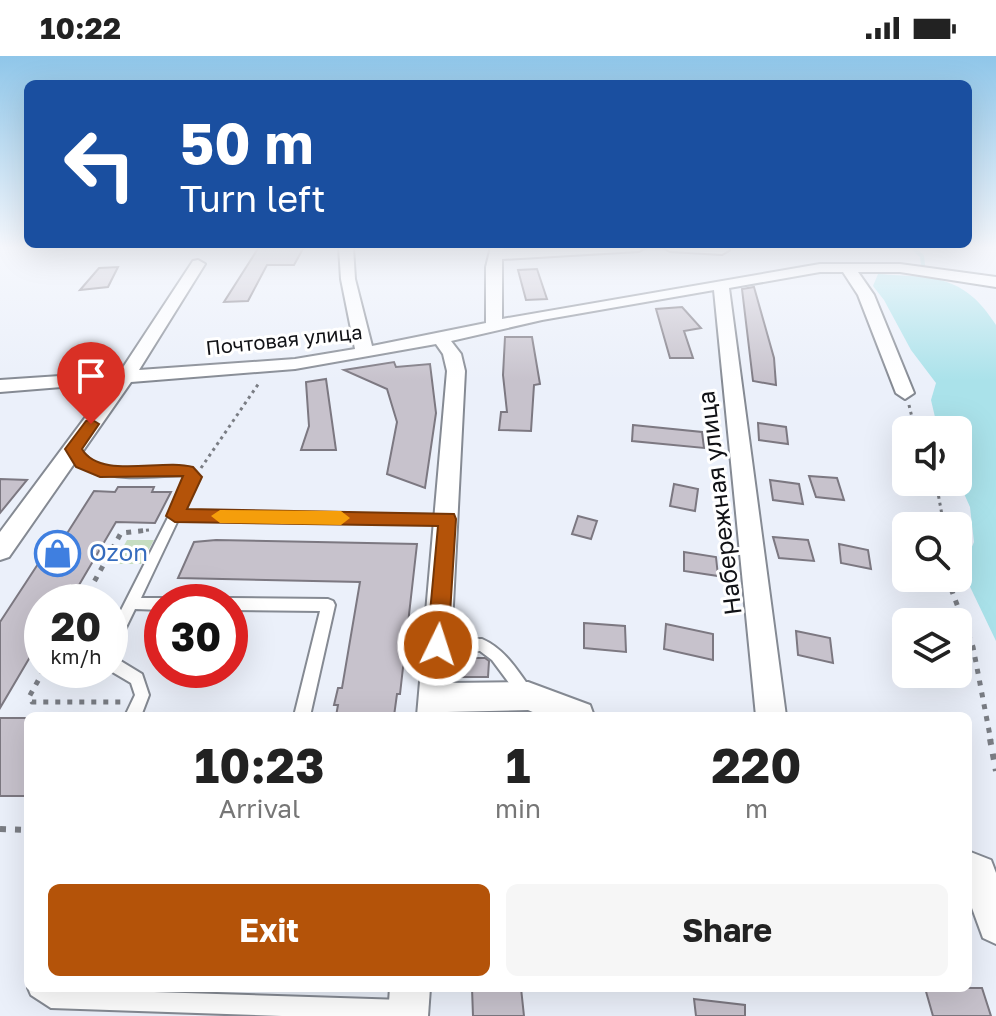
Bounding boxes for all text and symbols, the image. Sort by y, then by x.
text: 10:22 [40,10,121,46]
text: 50 m [180,109,314,176]
icon: left [48,112,152,216]
text: Turn left [180,177,326,220]
street label: Почтовая улица [204,319,363,359]
pin [57,342,125,424]
icon: arrive [69,354,113,398]
street label: Набережная улица [690,389,747,617]
map controls [892,416,972,688]
button: sound [892,416,972,496]
button: search [892,512,972,592]
shop icon: Ozon [34,529,82,577]
place label: Ozon [89,537,148,566]
speed limit sign: 30 [144,584,248,688]
text: 20 [51,602,101,650]
position arrow [396,603,480,687]
button: layers [892,608,972,688]
text: km/h [51,644,101,668]
text: 10:23 [195,736,324,794]
text: 1 [506,736,530,794]
text: 220 [712,736,801,794]
text: Arrival [219,793,300,824]
text: min [495,793,541,824]
text: m [745,793,768,824]
button: Exit [48,884,490,976]
button: Share [506,884,948,976]

